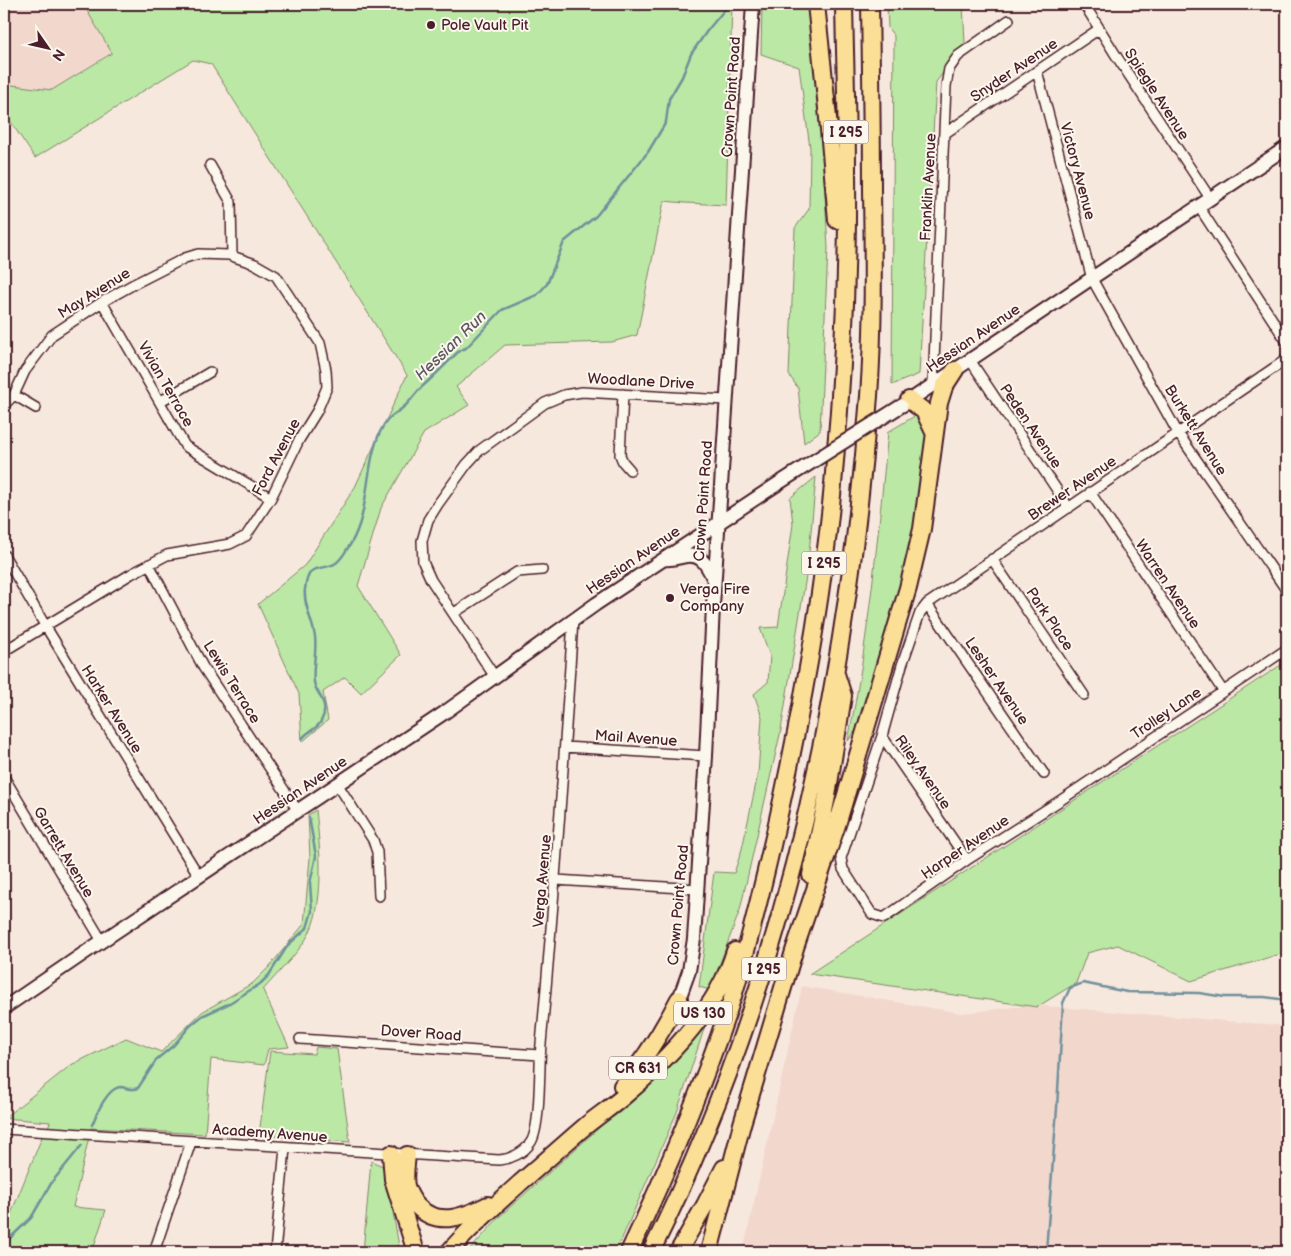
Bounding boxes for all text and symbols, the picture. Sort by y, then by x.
place label: Pole Vault Pit [441,16,529,35]
marker: Pole Vault Pit [425,19,437,31]
north arrow [22,22,72,72]
street label: Snyder Avenue [967,34,1062,107]
street label: Crown Point Road [718,36,745,158]
street label: Spiegle Avenue [1120,45,1193,144]
text: N [48,46,68,64]
road number: I 295 [824,120,868,144]
street label: Victory Avenue [1055,120,1100,222]
street label: Franklin Avenue [916,132,941,241]
street label: May Avenue [55,264,134,323]
street label: Hessian Avenue [923,300,1024,377]
water label: Hessian Run [411,307,491,385]
street label: Vivian Terrace [133,338,198,431]
street label: Woodlane Drive [587,369,695,394]
street label: Peden Avenue [995,380,1066,472]
street label: Burkett Avenue [1160,381,1231,479]
street label: Ford Avenue [248,415,305,499]
street label: Crown Point Road [690,440,717,562]
street label: Brewer Avenue [1024,452,1120,525]
street label: Hessian Avenue [583,522,684,599]
street label: Warren Avenue [1131,536,1204,633]
road number: I 295 [802,552,846,574]
place label: Verga Fire Company [680,580,750,616]
street label: Park Place [1022,584,1078,655]
marker: Verga Fire Company [664,592,676,604]
street label: Lesher Avenue [960,634,1033,729]
street label: Lewis Terrace [199,637,265,727]
street label: Harker Avenue [77,662,146,757]
street label: Trolley Lane [1127,683,1205,744]
street label: Mail Avenue [594,726,678,751]
street label: Riley Avenue [890,731,955,813]
street label: Hessian Avenue [250,752,351,829]
street label: Garrett Avenue [29,803,98,901]
street label: Harper Avenue [918,811,1013,884]
street label: Verga Avenue [529,833,556,929]
street label: Crown Point Road [664,844,693,966]
road number: I 295 [742,958,786,981]
road number: US 130 [674,1001,732,1024]
street label: Dover Road [380,1021,462,1046]
road number: CR 631 [609,1056,667,1080]
street label: Academy Avenue [212,1120,328,1147]

